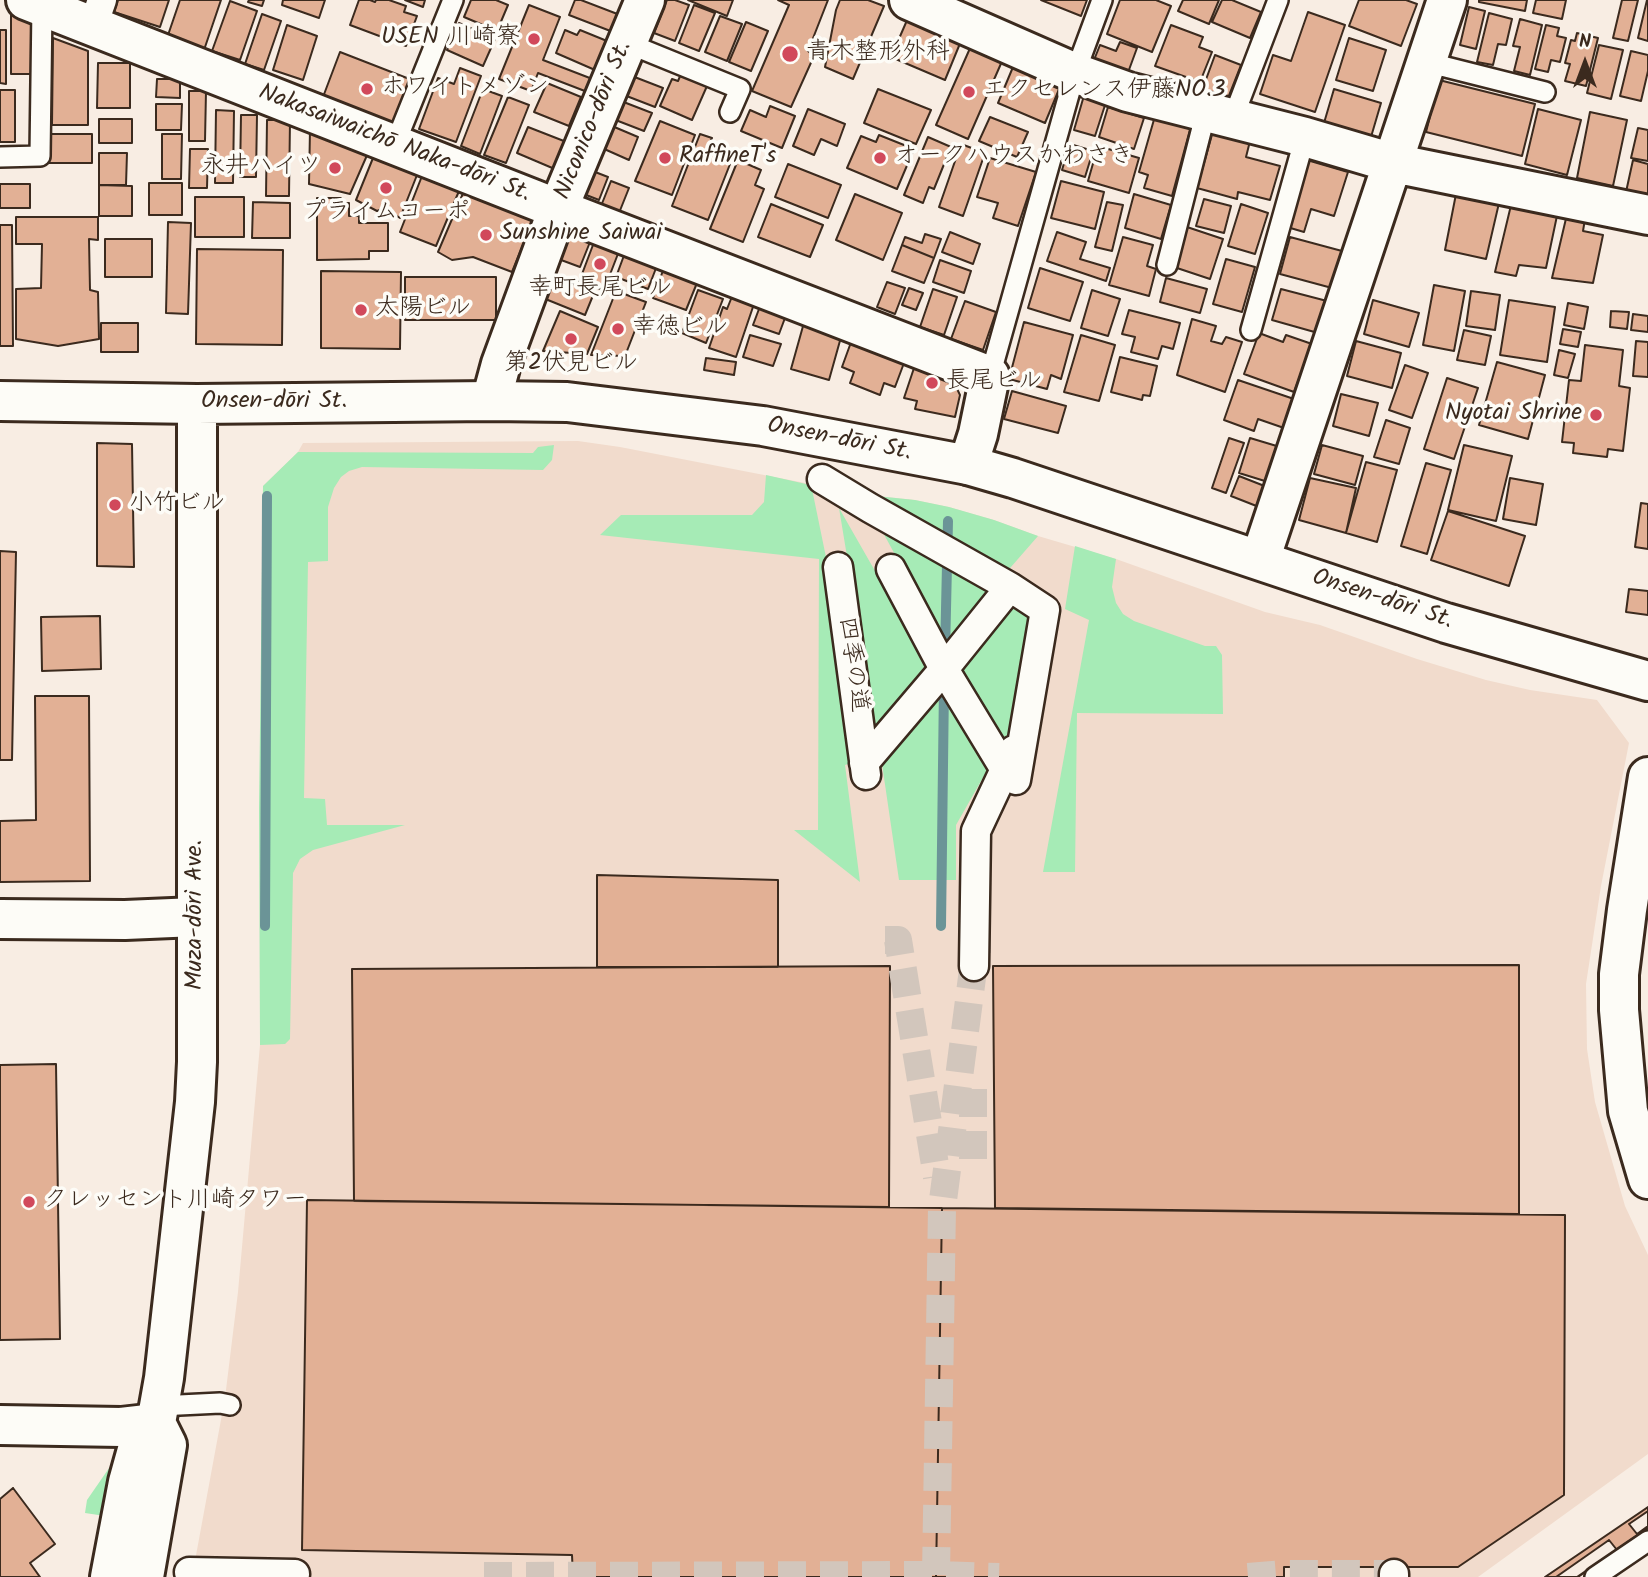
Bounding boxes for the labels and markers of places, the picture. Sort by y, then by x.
place label: USEN 川崎寮 [381,25,520,53]
marker: USEN 川崎寮 [526,31,542,47]
place label: 青木整形外科 [806,40,950,68]
marker: 青木整形外科 [780,44,800,64]
place label: ホワイトメゾン [381,75,549,103]
place label: エクセレンス伊藤NO.3 [983,78,1225,106]
marker: ホワイトメゾン [359,81,375,97]
marker: エクセレンス伊藤NO.3 [961,84,977,100]
place label: RaffineT's [679,144,776,172]
place label: オークハウスかわさき [894,144,1134,172]
marker: RaffineT's [657,150,673,166]
marker: オークハウスかわさき [872,150,888,166]
place label: 永井ハイツ [201,154,321,182]
marker: 永井ハイツ [327,160,343,176]
marker: プライムコーポ [378,180,394,196]
place label: プライムコーポ [302,200,470,228]
place label: Sunshine Saiwai [500,221,662,249]
marker: Sunshine Saiwai [478,227,494,243]
marker: 幸町長尾ビル [592,256,608,272]
place label: 幸町長尾ビル [528,276,672,304]
place label: 太陽ビル [375,296,471,324]
marker: 太陽ビル [353,302,369,318]
place label: 幸徳ビル [632,315,728,343]
marker: 幸徳ビル [610,321,626,337]
marker: 第2伏見ビル [563,331,579,347]
place label: 第2伏見ビル [504,351,638,379]
place label: 長尾ビル [946,369,1042,397]
marker: 長尾ビル [924,375,940,391]
place label: Nyotai Shrine [1445,401,1582,429]
marker: Nyotai Shrine [1588,407,1604,423]
place label: 小竹ビル [129,491,225,519]
marker: 小竹ビル [107,497,123,513]
place label: クレッセント川崎タワー [43,1188,307,1216]
marker: クレッセント川崎タワー [21,1194,37,1210]

